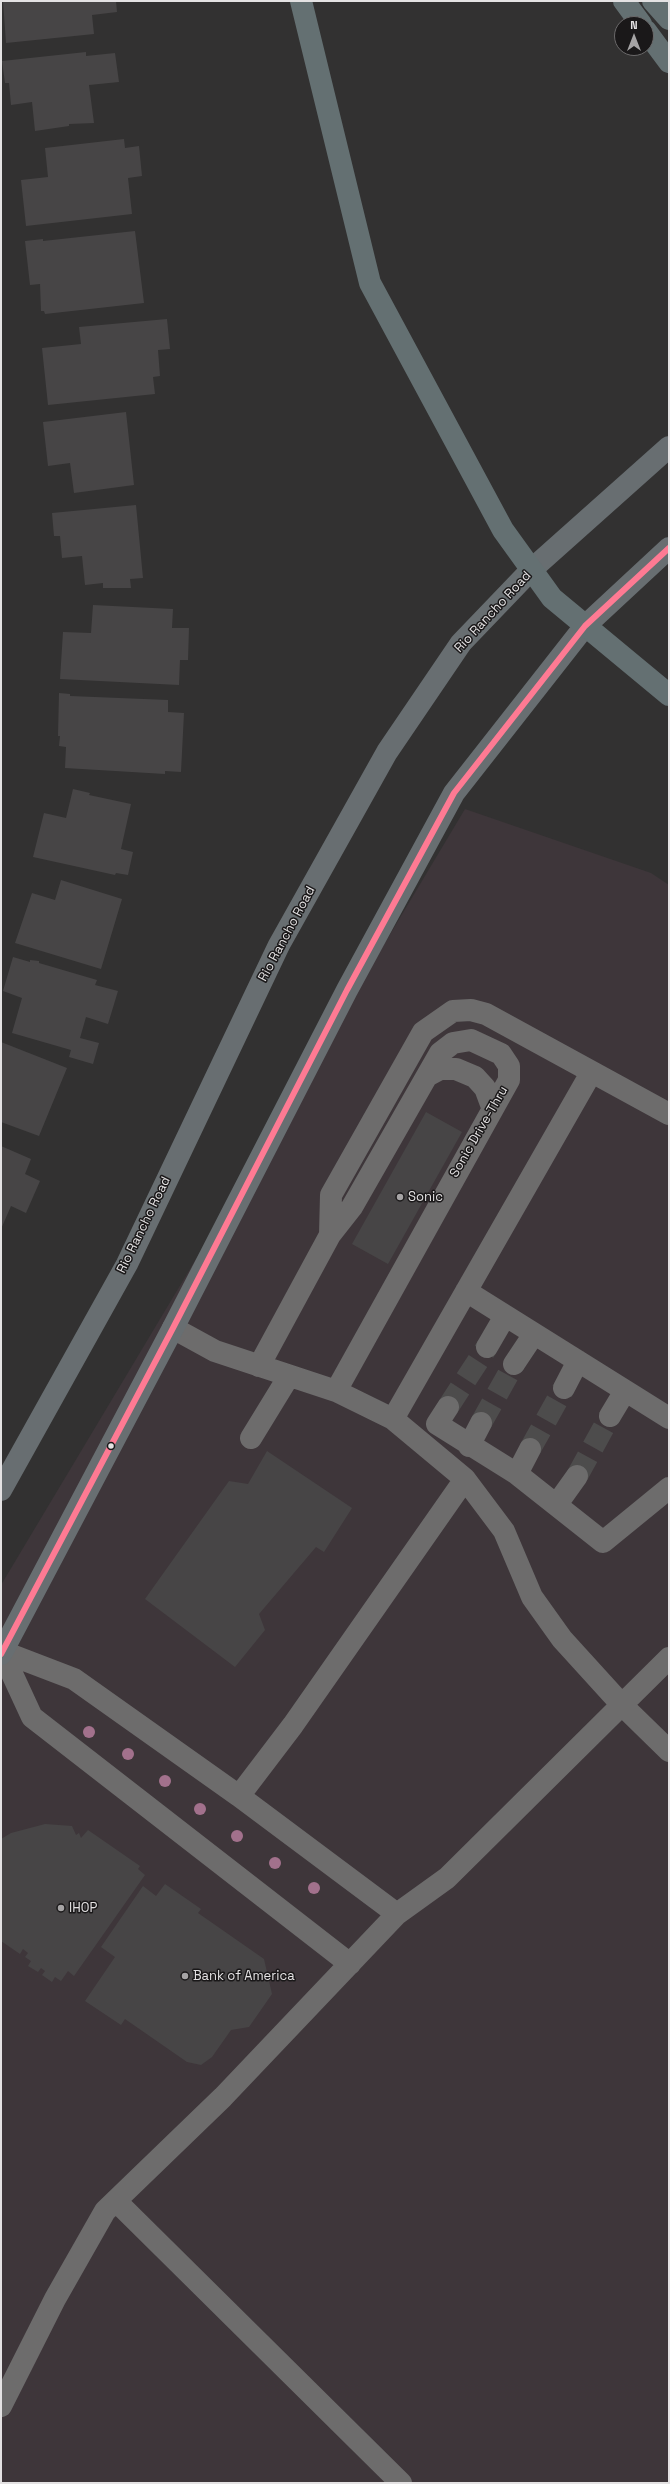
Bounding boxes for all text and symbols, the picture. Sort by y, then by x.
north arrow [614,16,654,56]
text: N [630,18,638,32]
street label: Rio Rancho Road [451,568,535,656]
street label: Rio Rancho Road [255,884,319,984]
street label: Sonic Drive-Thru [447,1084,511,1180]
street label: Rio Rancho Road [114,1174,174,1276]
place label: Sonic [408,1189,443,1205]
marker: Sonic [395,1192,405,1202]
unlabelled marker [106,1441,116,1451]
place label: IHOP [69,1900,97,1916]
marker: IHOP [56,1903,66,1913]
place label: Bank of America [193,1968,295,1984]
marker: Bank of America [180,1971,190,1981]

